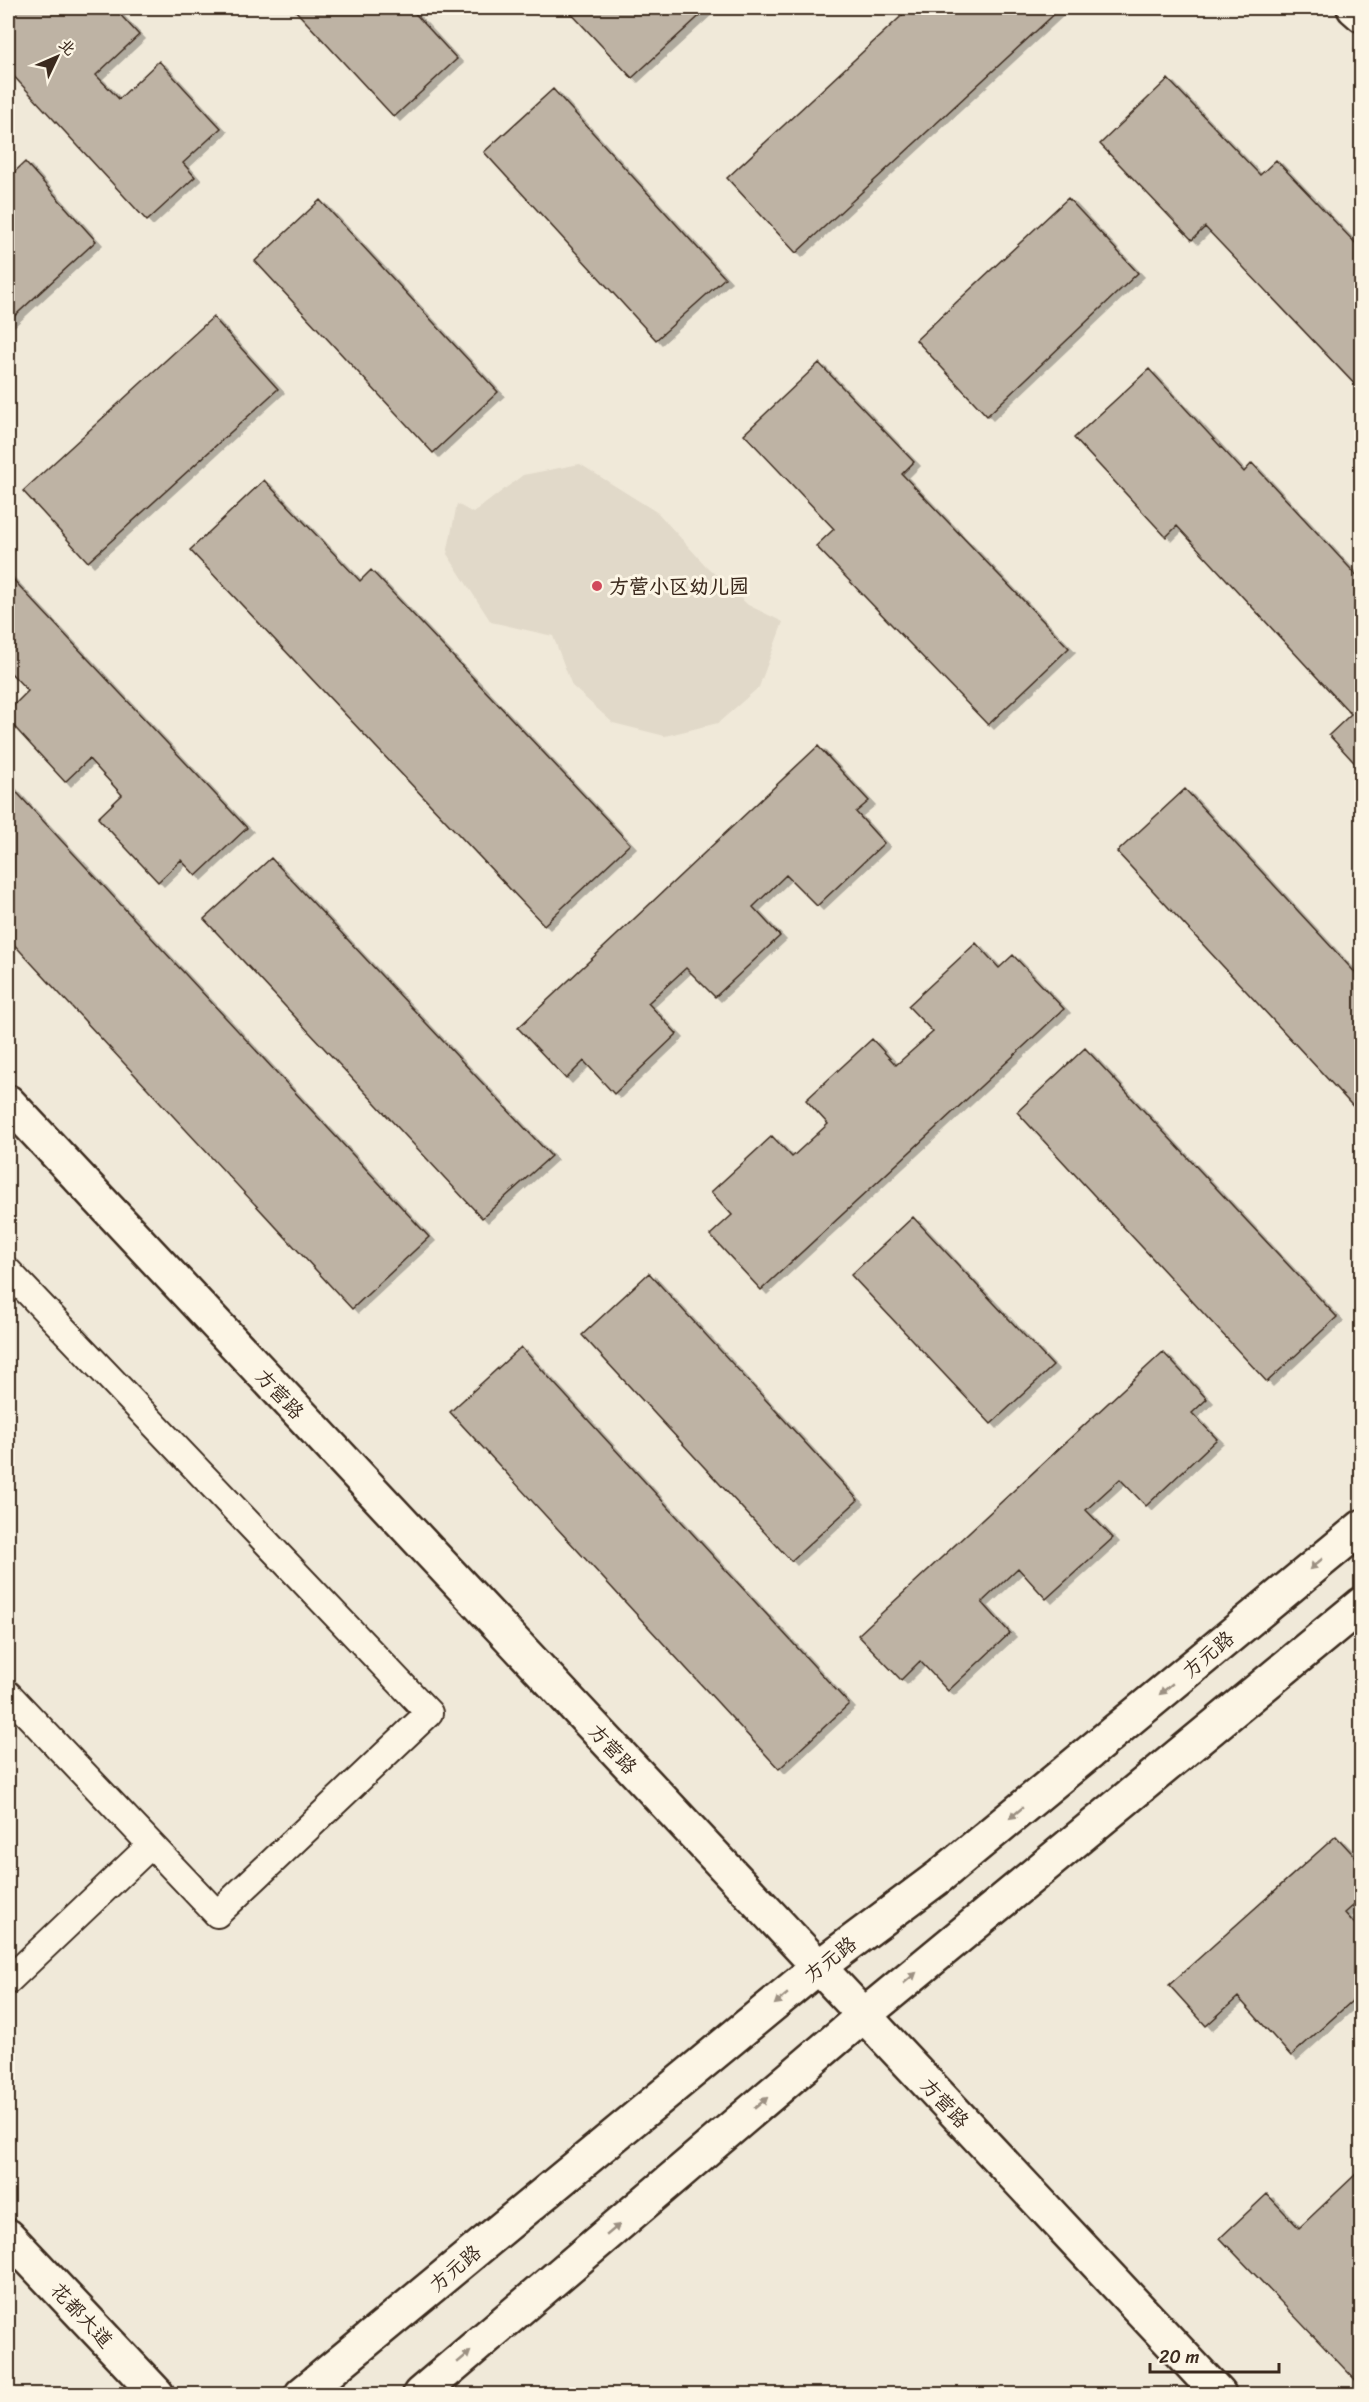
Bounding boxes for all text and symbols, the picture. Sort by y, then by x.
north arrow [27,27,87,87]
text: 北 [51,31,83,63]
place label: 方营小区幼儿园 [609,569,749,604]
marker: 方营小区幼儿园 [590,579,604,593]
street label: 方营路 [246,1360,314,1429]
one-way arrow [1309,1558,1324,1570]
street label: 方元路 [1174,1621,1243,1687]
one-way arrow [1158,1682,1174,1695]
street label: 方营路 [579,1715,647,1784]
one-way arrow [1008,1807,1024,1820]
street label: 方元路 [796,1927,866,1992]
one-way arrow [902,1971,918,1984]
one-way arrow [773,1992,788,2004]
street label: 方营路 [911,2069,979,2138]
one-way arrow [753,2097,769,2110]
one-way arrow [605,2224,620,2237]
street label: 方元路 [421,2235,490,2301]
street label: 花都大道 [42,2274,122,2357]
scale bar [1150,2336,1279,2374]
text: 20 m [1159,2341,1199,2373]
one-way arrow [456,2350,472,2363]

